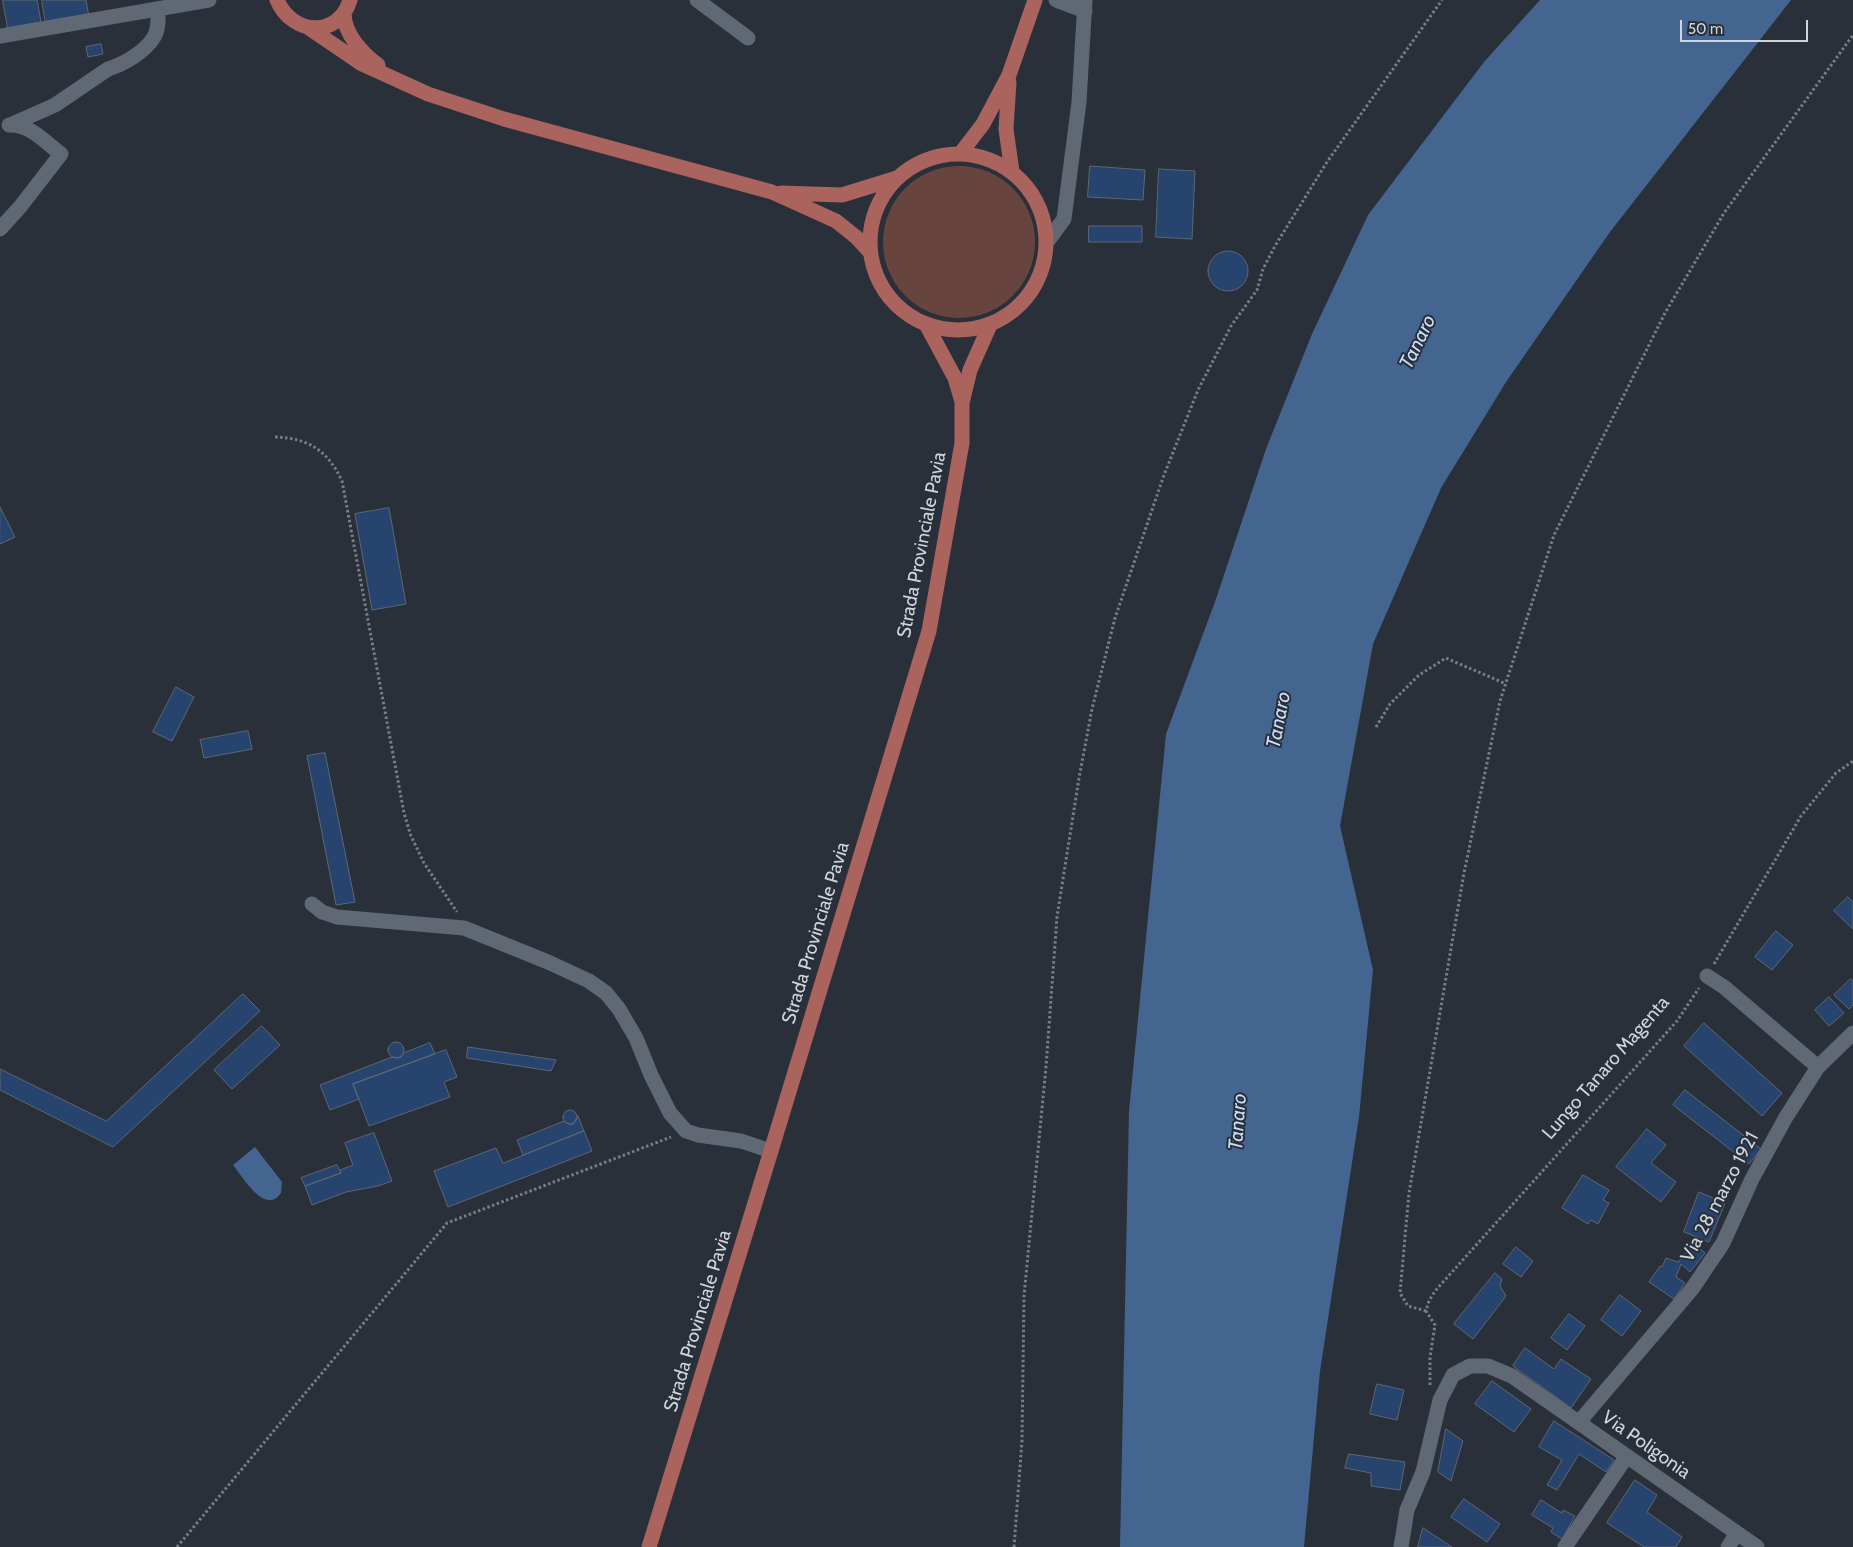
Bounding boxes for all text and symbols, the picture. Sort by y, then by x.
scale bar [1683,10,1810,42]
text: 50 m [1688,20,1723,38]
water label: Tanaro [1395,311,1441,373]
street label: Strada Provinciale Pavia [893,450,951,640]
water label: Tanaro [1262,690,1296,750]
street label: Strada Provinciale Pavia [777,839,855,1027]
street label: Lungo Tanaro Magenta [1538,992,1674,1144]
water label: Tanaro [1224,1093,1252,1151]
street label: Via 28 marzo 1921 [1676,1128,1764,1266]
street label: Strada Provinciale Pavia [659,1227,737,1415]
street label: Via Poligonia [1597,1406,1695,1484]

